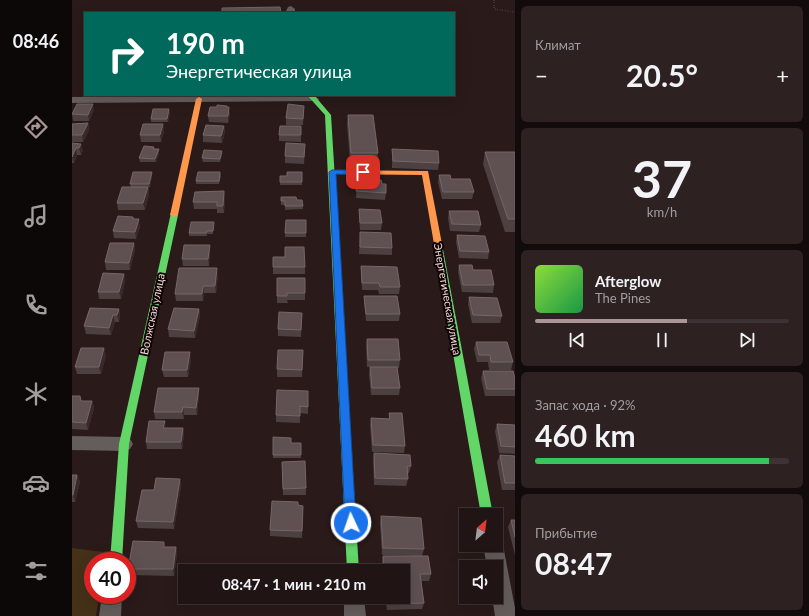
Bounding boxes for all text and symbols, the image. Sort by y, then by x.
text: 190 m [166,26,245,60]
icon: right [100,28,152,80]
text: 08:46 [13,30,59,52]
text: Климат [535,37,581,53]
text: 20.5° [626,57,698,93]
text: Энергетическая улица [166,60,352,82]
text: − [535,62,548,89]
text: + [776,62,789,89]
icon: directions [22,113,50,141]
text: 37 [632,147,692,209]
pin [346,155,380,189]
icon: arrive [352,161,374,183]
icon: music [22,202,50,230]
text: km/h [647,204,677,220]
street label: Энергетическая улица [432,242,464,356]
street label: Волжская улица [137,272,167,356]
text: Afterglow [595,272,661,290]
text: The Pines [595,290,651,306]
icon: phone [22,291,50,319]
icon: previous [566,329,588,351]
icon: pause [651,329,673,351]
icon: next [736,329,758,351]
icon: climate [22,380,50,408]
text: Запас хода · 92% [535,397,636,413]
text: 460 km [535,417,636,453]
icon: car [22,469,50,497]
position arrow [330,502,372,544]
north arrow [459,508,503,552]
map controls [459,508,503,604]
text: Прибытие [535,525,597,541]
text: 08:47 [535,545,612,581]
speed limit sign: 40 [84,552,136,604]
icon: filters [22,557,50,585]
button: sound [459,560,503,604]
text: 08:47 · 1 мин · 210 m [222,575,366,593]

